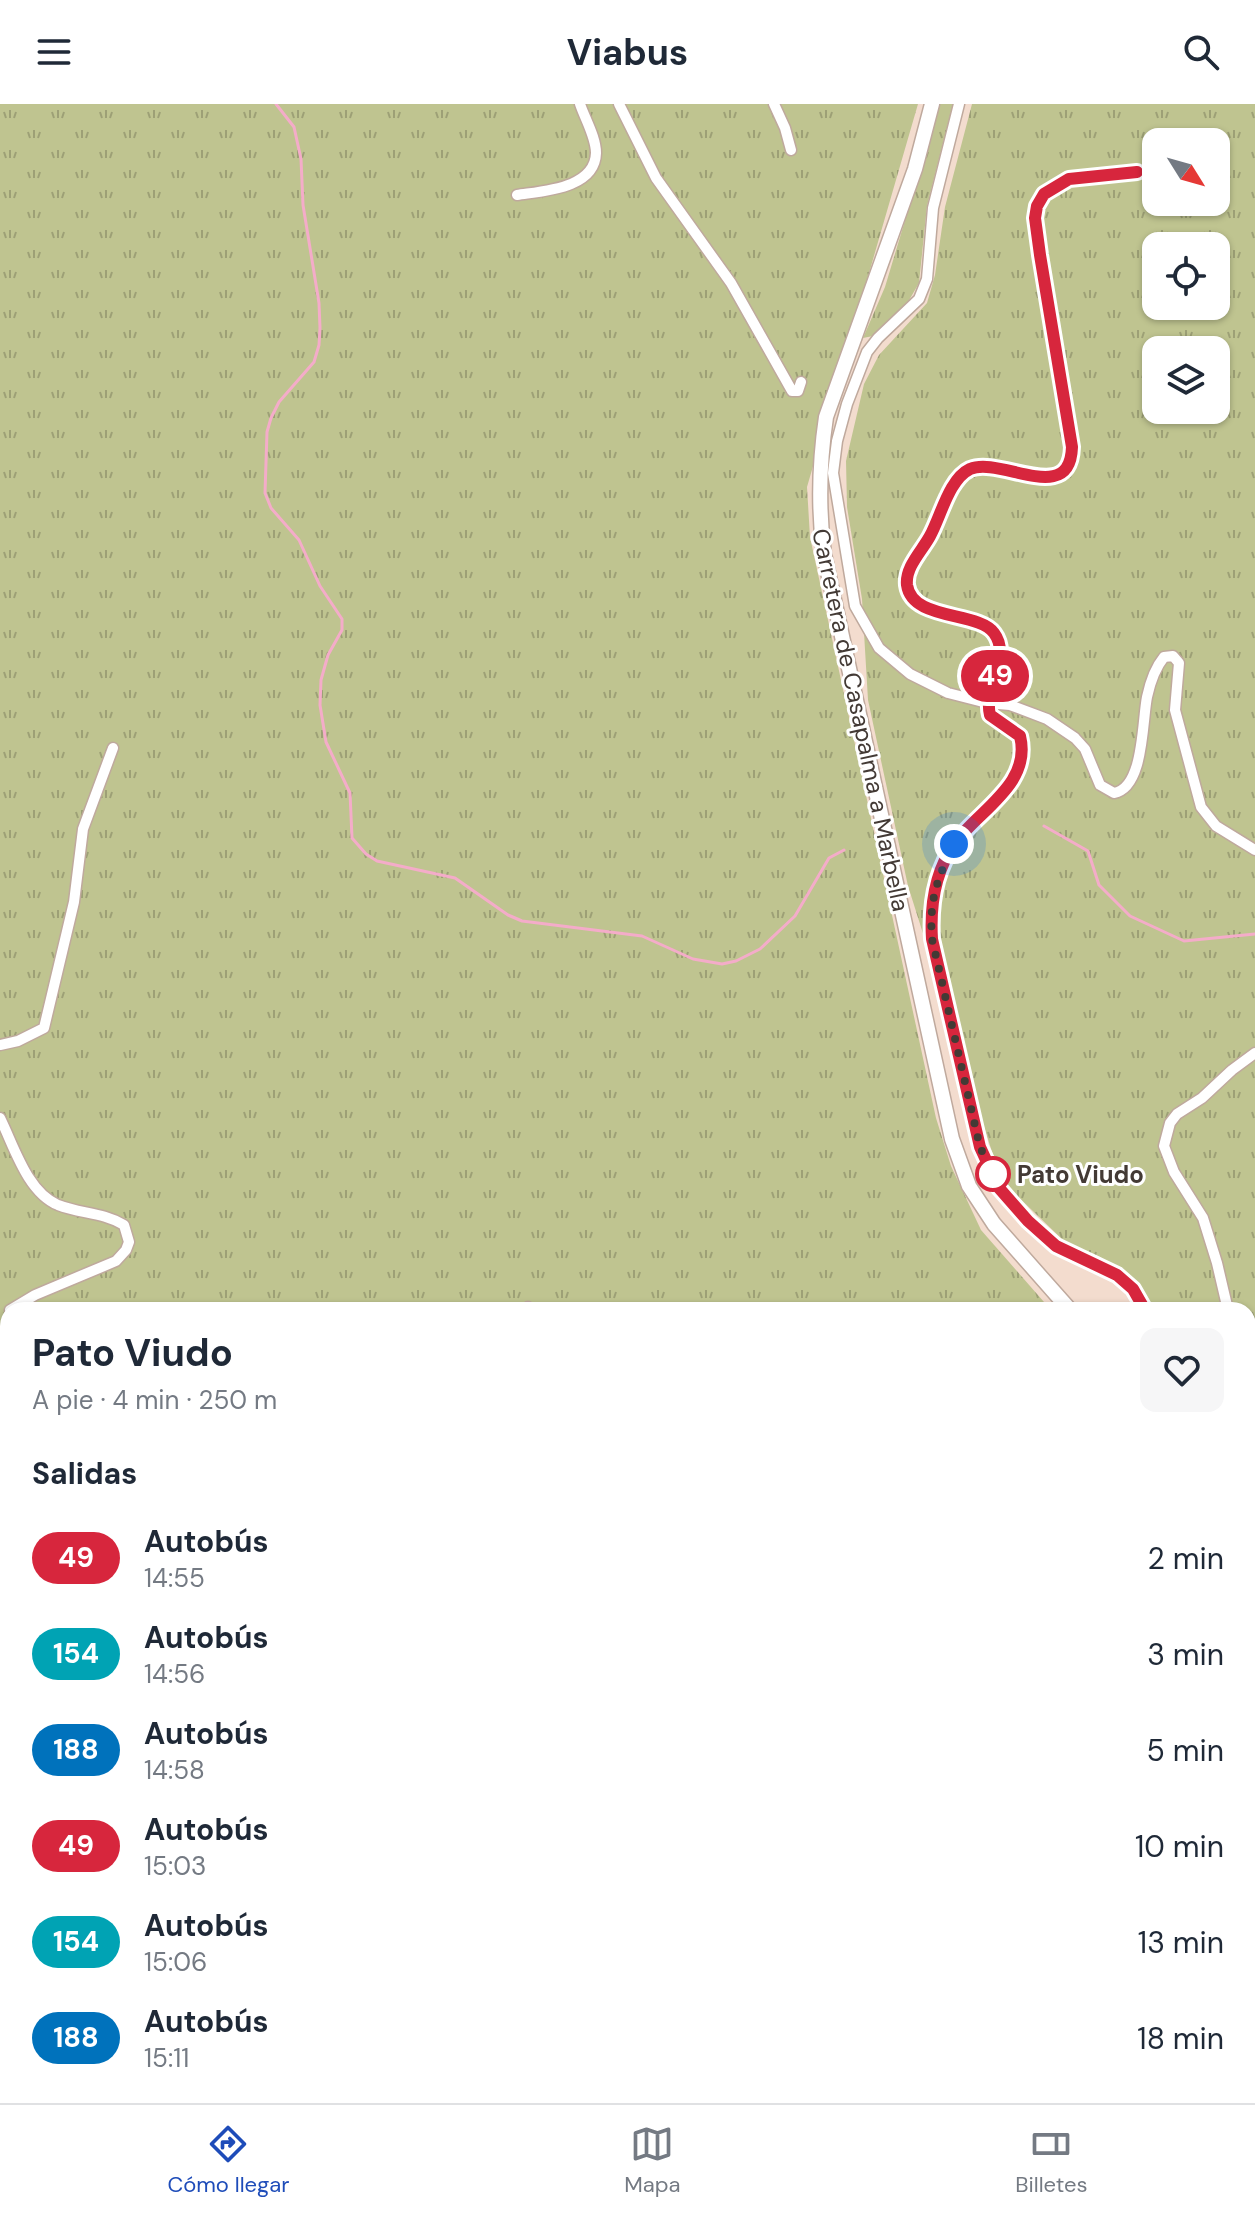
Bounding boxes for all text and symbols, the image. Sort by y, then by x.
text: Viabus [567,29,688,76]
icon: menu [32,30,76,74]
icon: search [1179,30,1223,74]
north arrow [1142,128,1230,216]
map controls [1142,128,1230,424]
button: locate [1142,232,1230,320]
button: layers [1142,336,1230,424]
street label: Carretera de Casapalma a Marbella [805,526,917,914]
line badge: 49 [959,650,1031,702]
text: 49 [977,657,1013,694]
your location [934,824,974,864]
marker: Pato Viudo [976,1157,1010,1191]
place label: Pato Viudo [1017,1159,1144,1190]
text: Pato Viudo [32,1328,233,1378]
button: heart [1140,1328,1224,1412]
text: A pie · 4 min · 250 m [32,1383,277,1417]
text: Salidas [32,1454,137,1493]
text: Autobús [144,1522,268,1561]
text: 49 [58,1539,94,1576]
text: 2 min [1148,1539,1224,1578]
text: 14:55 [144,1561,205,1595]
text: Autobús [144,1618,268,1657]
text: 154 [53,1635,99,1672]
text: 3 min [1147,1635,1224,1674]
text: 14:56 [144,1657,205,1691]
text: Autobús [144,1714,268,1753]
text: 188 [53,1731,99,1768]
text: 5 min [1147,1731,1224,1770]
text: 14:58 [144,1753,205,1787]
text: Autobús [144,1810,268,1849]
text: 49 [58,1827,94,1864]
text: 10 min [1135,1827,1224,1866]
text: 15:03 [144,1849,206,1883]
text: Autobús [144,1906,268,1945]
text: 154 [53,1923,99,1960]
text: 13 min [1138,1923,1224,1962]
text: 15:06 [144,1945,207,1979]
text: Autobús [144,2002,268,2041]
text: 188 [53,2019,99,2056]
text: 18 min [1137,2019,1224,2058]
text: 15:11 [144,2041,189,2075]
tab: Cómo llegar [167,2122,289,2199]
tab: Mapa [624,2122,680,2199]
tab: Billetes [1015,2122,1088,2199]

